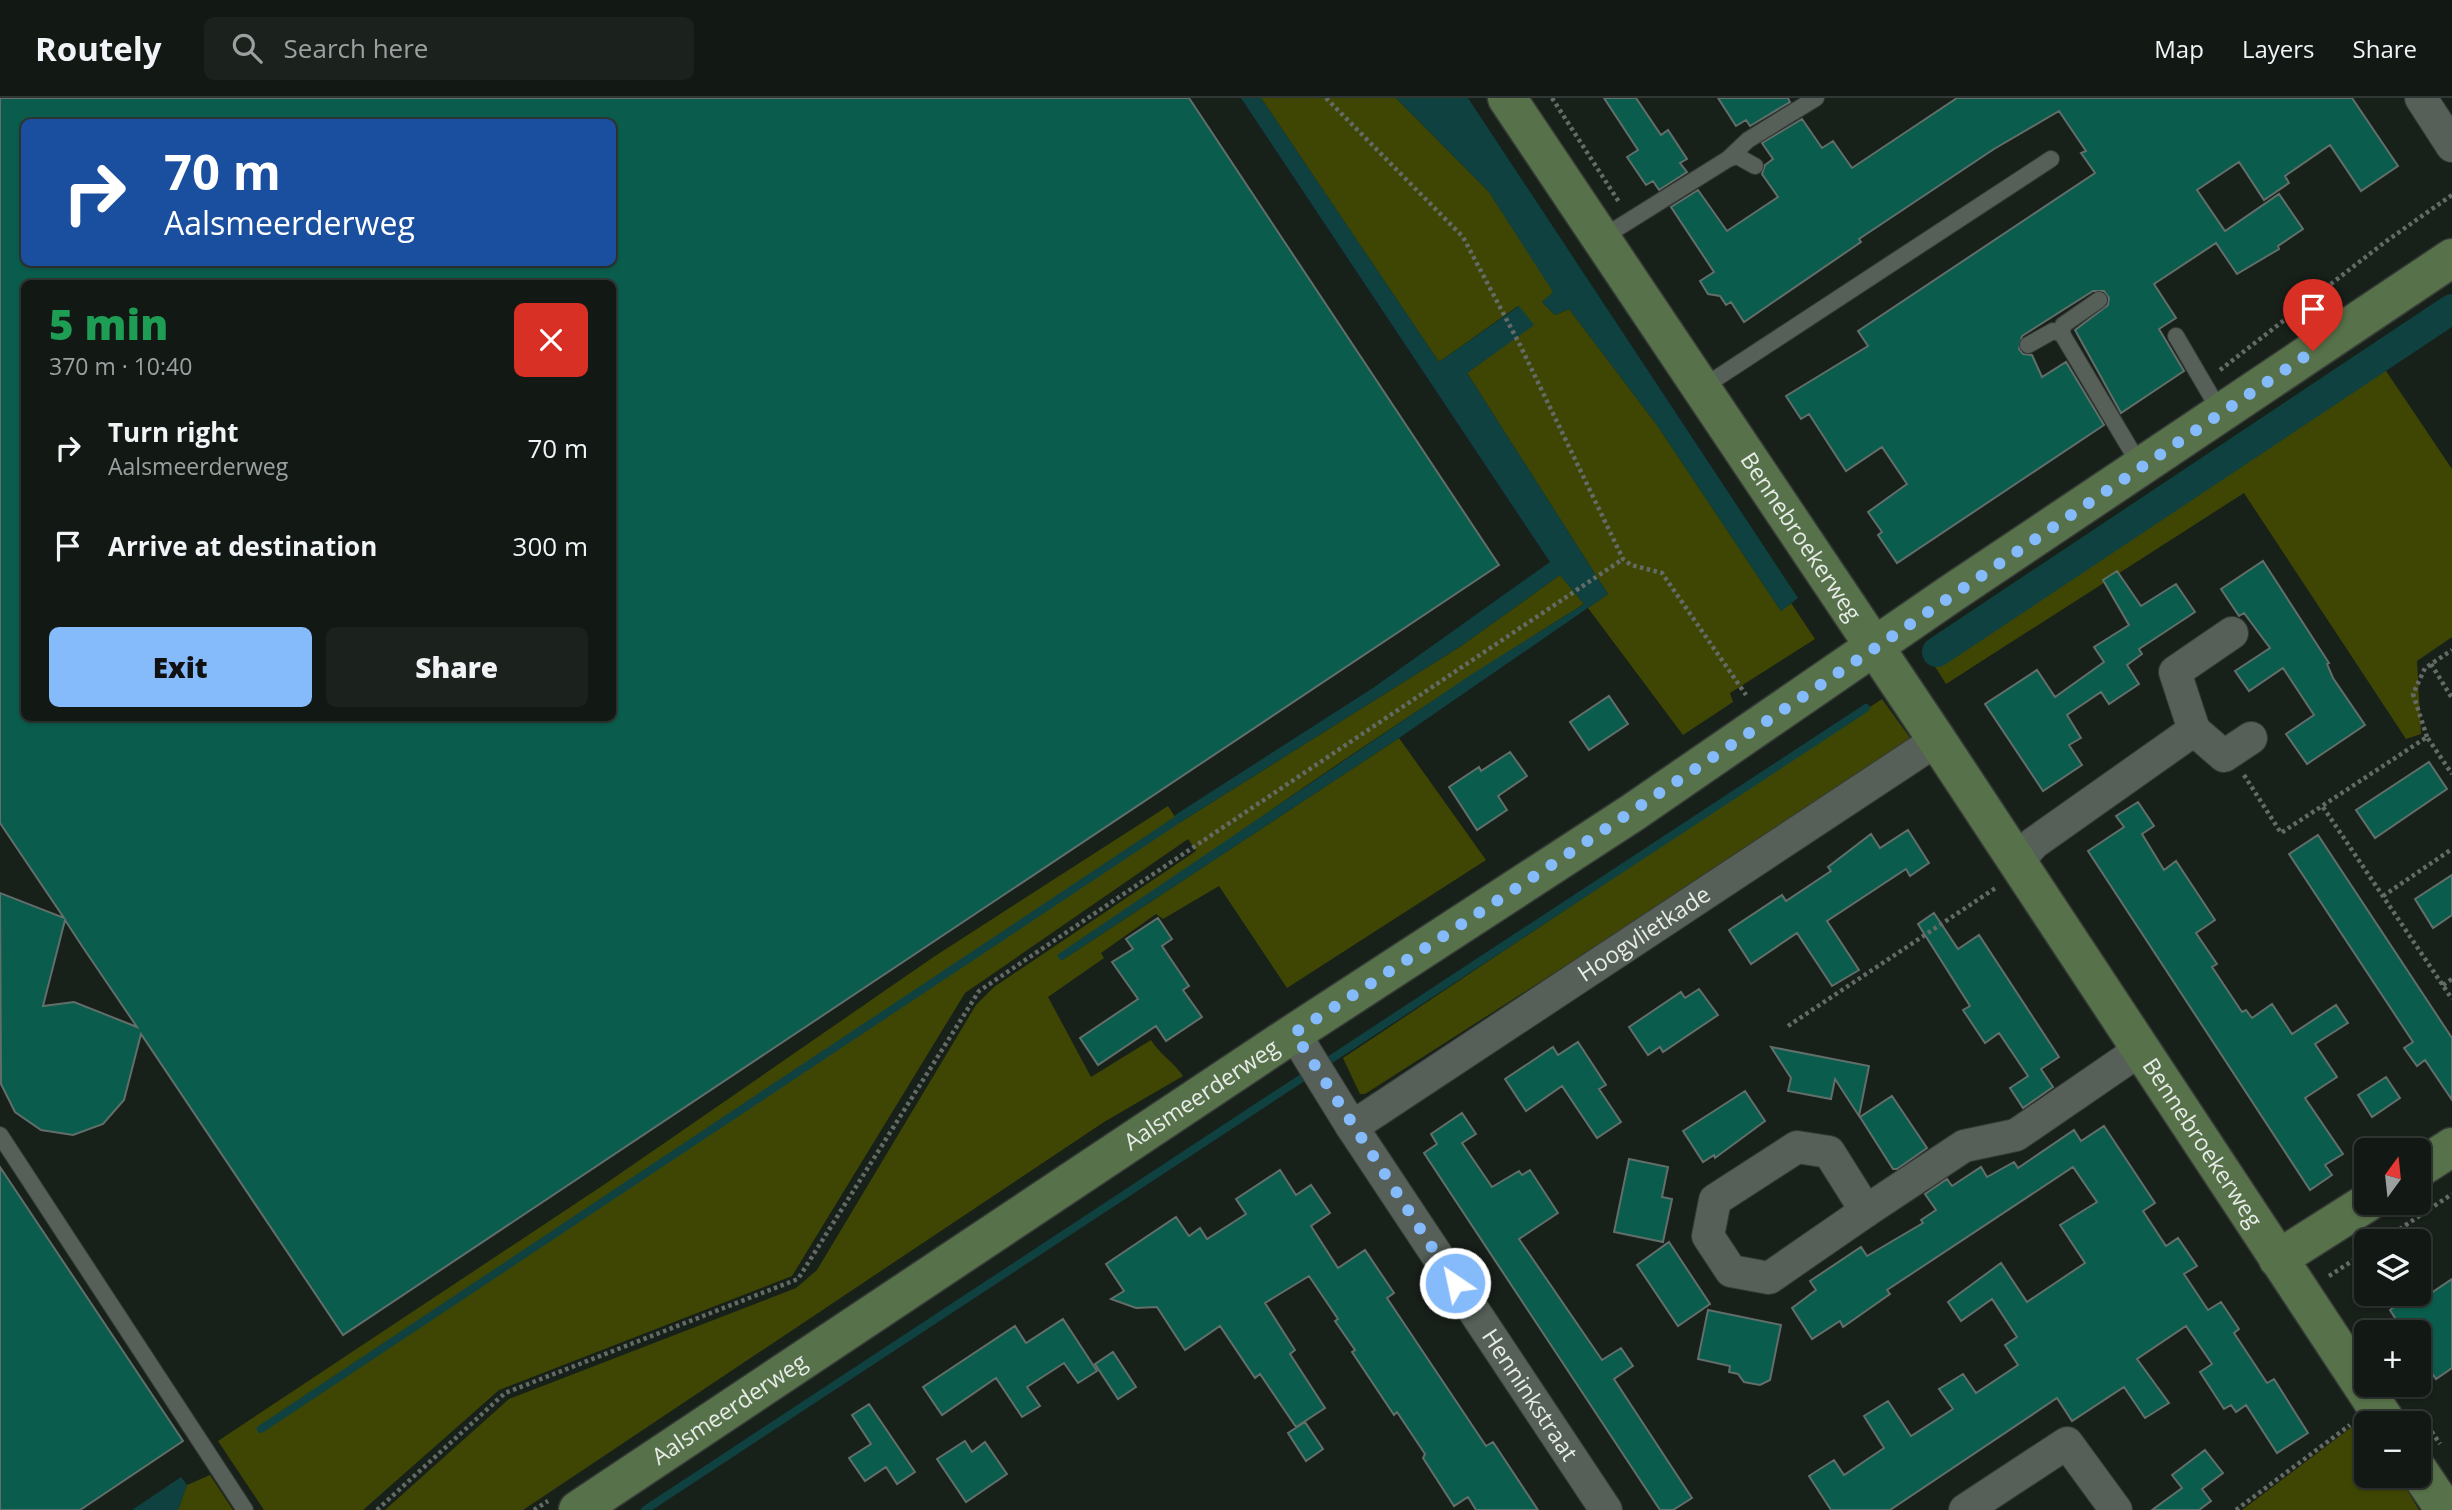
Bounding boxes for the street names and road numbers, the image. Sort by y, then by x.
street label: Bennebroekerweg [1734,445,1870,627]
street label: Hoogvlietkade [1571,877,1716,989]
street label: Aalsmeerderweg [1117,1030,1285,1157]
street label: Bennebroekerweg [2136,1051,2271,1234]
street label: Henninkstraat [1475,1322,1586,1467]
street label: Aalsmeerderweg [645,1345,813,1472]

